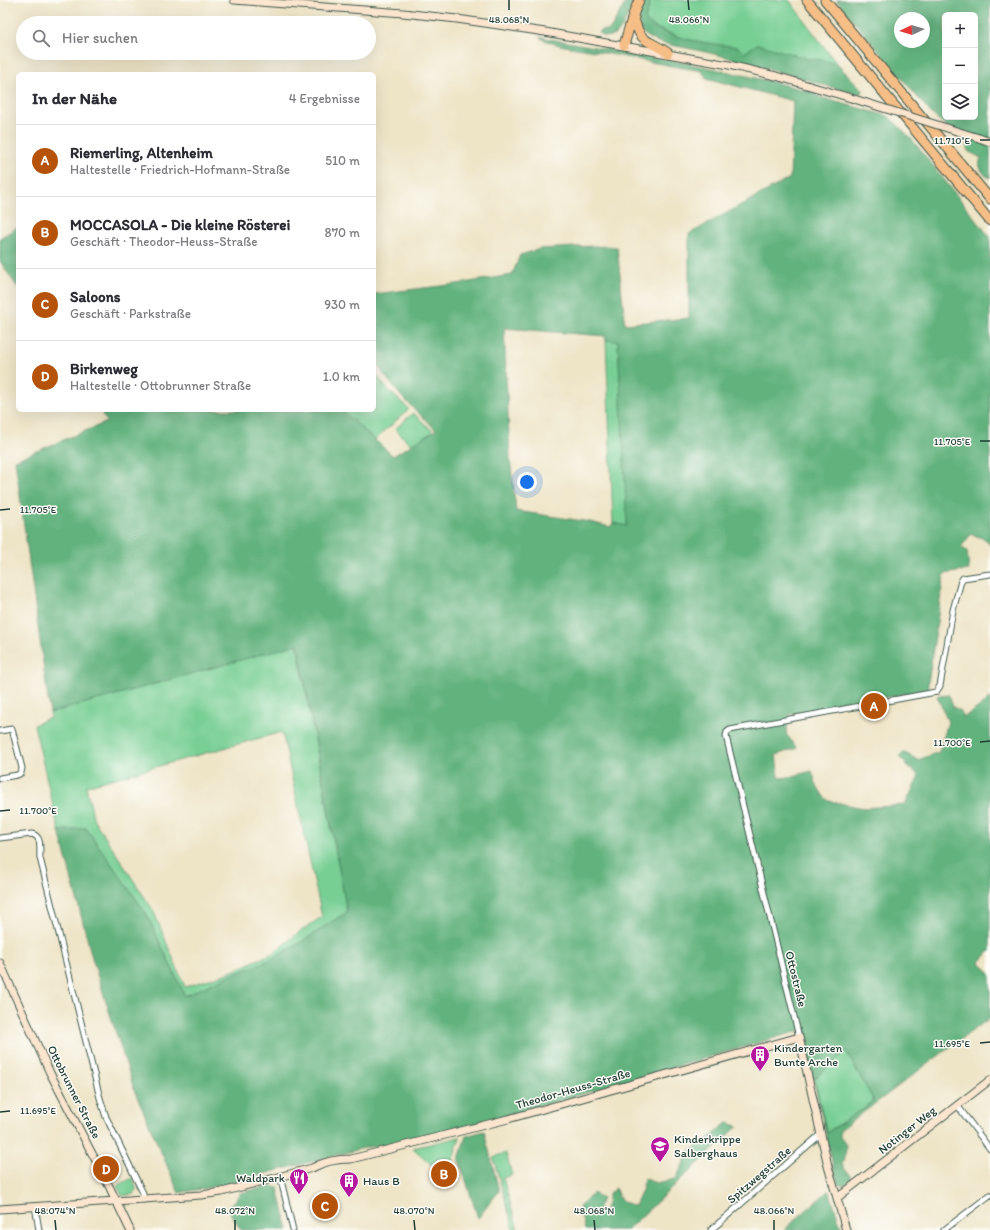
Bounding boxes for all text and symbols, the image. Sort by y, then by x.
north arrow [894,12,930,48]
map controls [942,12,978,120]
button: + [942,12,978,48]
text: 48.068°N [489,13,530,26]
text: 48.066°N [669,13,709,26]
search box [16,16,376,60]
icon: search [30,27,52,49]
text: Hier suchen [62,29,138,47]
button: − [942,48,978,84]
button: layers [942,84,978,120]
text: In der Nähe [32,88,117,108]
text: 4 Ergebnisse [289,91,360,106]
text: 11.710°E [934,134,970,147]
text: Riemerling, Altenheim [70,144,213,162]
text: A [41,153,49,168]
text: 510 m [325,153,360,168]
text: Haltestelle · Friedrich-Hofmann-Straße [70,162,290,177]
text: MOCCASOLA - Die kleine Rösterei [70,216,290,234]
text: B [41,225,49,240]
text: 870 m [325,225,360,240]
text: Geschäft · Theodor-Heuss-Straße [70,234,257,249]
text: Saloons [70,288,120,306]
text: C [41,297,49,312]
text: 930 m [324,297,360,312]
text: Geschäft · Parkstraße [70,306,191,321]
text: Birkenweg [70,360,138,378]
text: D [41,369,49,384]
text: 1.0 km [323,369,360,384]
text: Haltestelle · Ottobrunner Straße [70,378,251,393]
text: 11.705°E [934,435,971,448]
your location [517,472,537,492]
text: 11.705°E [20,503,57,516]
pin: A [861,691,887,721]
text: 11.700°E [933,736,971,749]
text: 11.700°E [19,804,57,817]
street label: Ottostraße [782,950,810,1009]
text: 11.695°E [934,1037,970,1050]
place label: Kindergarten Bunte Arche [774,1041,843,1069]
street label: Ottobrunner Straße [44,1043,104,1141]
building icon: Kindergarten Bunte Arche [749,1044,771,1072]
street label: Theodor-Heuss-Straße [514,1066,632,1112]
street label: Notinger Weg [875,1103,939,1157]
text: 11.695°E [20,1104,56,1117]
place label: Kinderkrippe Salberghaus [674,1132,741,1160]
school or university icon: Kinderkrippe Salberghaus [649,1135,671,1163]
street label: Spitzwegstraße [724,1143,794,1207]
pin: D [93,1154,119,1184]
pin: B [431,1159,457,1189]
restaurant icon: Waldpark [288,1167,310,1195]
building icon: Haus B [338,1170,360,1198]
place label: Waldpark [236,1171,285,1185]
place label: Haus B [363,1174,400,1188]
pin: C [312,1191,338,1221]
text: 48.074°N [35,1204,76,1217]
text: 48.072°N [215,1204,255,1217]
text: 48.070°N [394,1204,435,1217]
text: 48.068°N [574,1204,615,1217]
text: 48.066°N [754,1204,794,1217]

